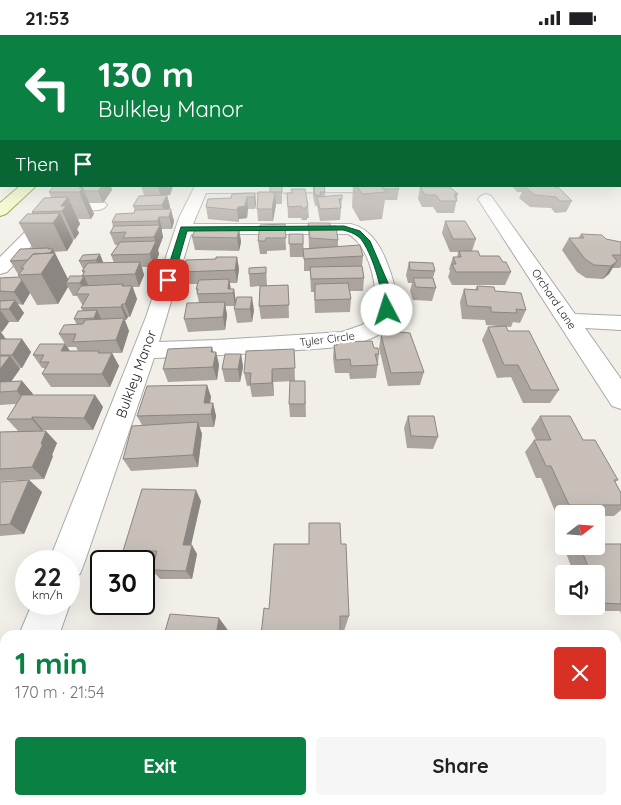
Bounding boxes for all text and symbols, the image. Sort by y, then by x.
text: 21:53 [25,6,70,30]
text: 130 m [98,52,194,96]
icon: left [15,55,80,120]
text: Bulkley Manor [98,95,243,123]
icon: arrive [69,150,97,178]
text: Then [15,152,59,176]
pin [147,259,189,301]
icon: arrive [154,266,182,294]
street label: Orchard Lane [529,266,579,332]
position arrow [360,283,412,335]
street label: Bulkley Manor [112,327,160,421]
street label: Tyler Circle [299,329,355,349]
north arrow [555,505,605,555]
map controls [555,505,605,615]
speed limit sign: 30 [90,550,155,615]
text: 22 [33,561,62,592]
button: sound [555,565,605,615]
text: km/h [32,587,63,602]
text: 1 min [15,644,88,682]
button: close [554,647,606,699]
text: 170 m · 21:54 [15,682,104,702]
button: Exit [15,737,306,795]
button: Share [316,737,606,795]

